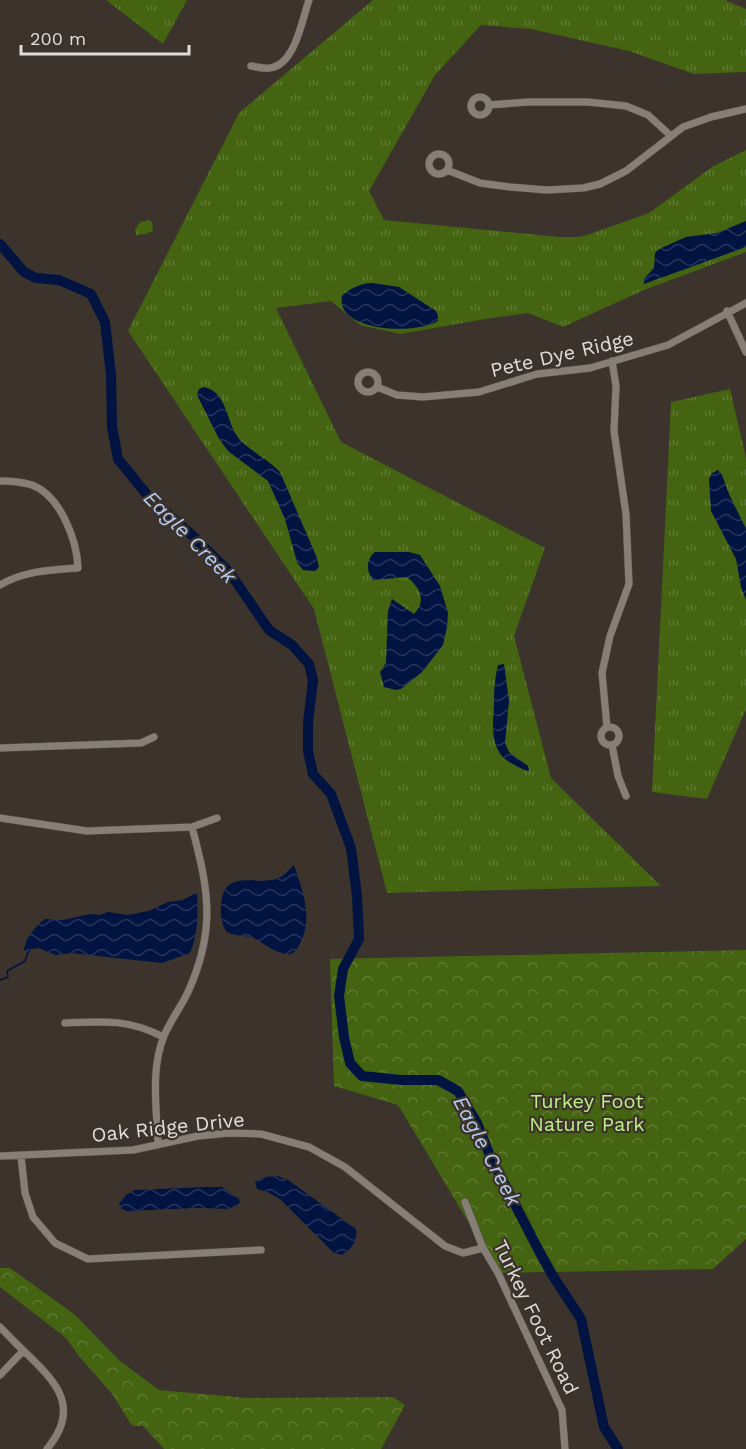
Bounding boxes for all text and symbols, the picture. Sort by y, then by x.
scale bar [21,18,189,56]
text: 200 m [30,28,86,49]
street label: Pete Dye Ridge [488,326,636,382]
water label: Eagle Creek [139,485,242,589]
park label: Turkey Foot Nature Park [529,1089,645,1136]
water label: Eagle Creek [448,1091,527,1211]
street label: Oak Ridge Drive [90,1107,246,1147]
street label: Turkey Foot Road [488,1236,584,1398]

